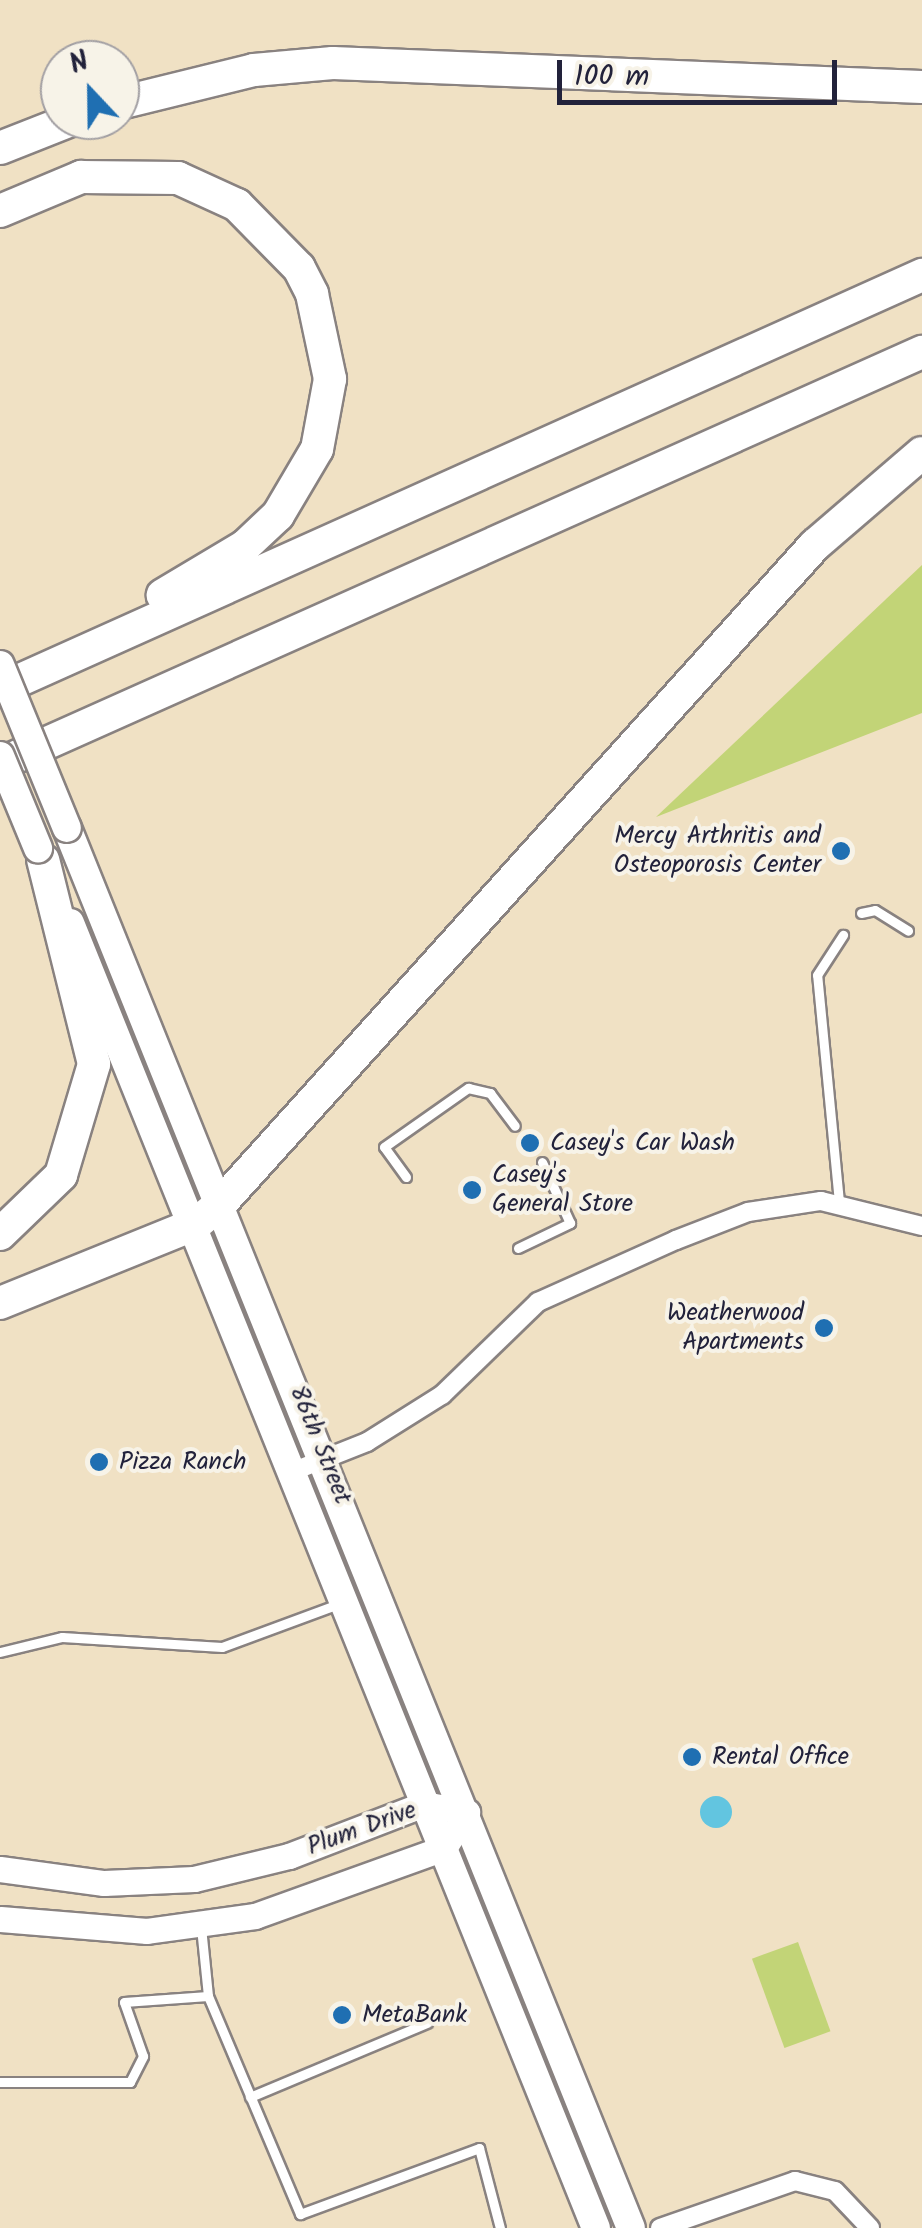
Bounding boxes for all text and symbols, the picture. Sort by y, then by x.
text: N [63,39,96,88]
north arrow [40,40,140,140]
scale bar [562,40,842,102]
text: 100 m [574,53,649,101]
place label: Mercy Arthritis and Osteoporosis Center [614,822,821,881]
marker: Mercy Arthritis and Osteoporosis Center [830,840,852,862]
place label: Casey's Car Wash [550,1128,735,1158]
marker: Casey's Car Wash [519,1132,541,1154]
place label: Casey's General Store [492,1161,633,1220]
marker: Casey's General Store [461,1179,483,1201]
place label: Weatherwood Apartments [667,1299,804,1358]
marker: Weatherwood Apartments [813,1317,835,1339]
street label: 86th Street [283,1381,357,1509]
place label: Pizza Ranch [119,1447,246,1477]
marker: Pizza Ranch [88,1451,110,1473]
place label: Rental Office [712,1742,849,1772]
marker: Rental Office [681,1746,703,1768]
street label: Plum Drive [303,1795,421,1863]
place label: MetaBank [362,2000,467,2030]
marker: MetaBank [331,2004,353,2026]

